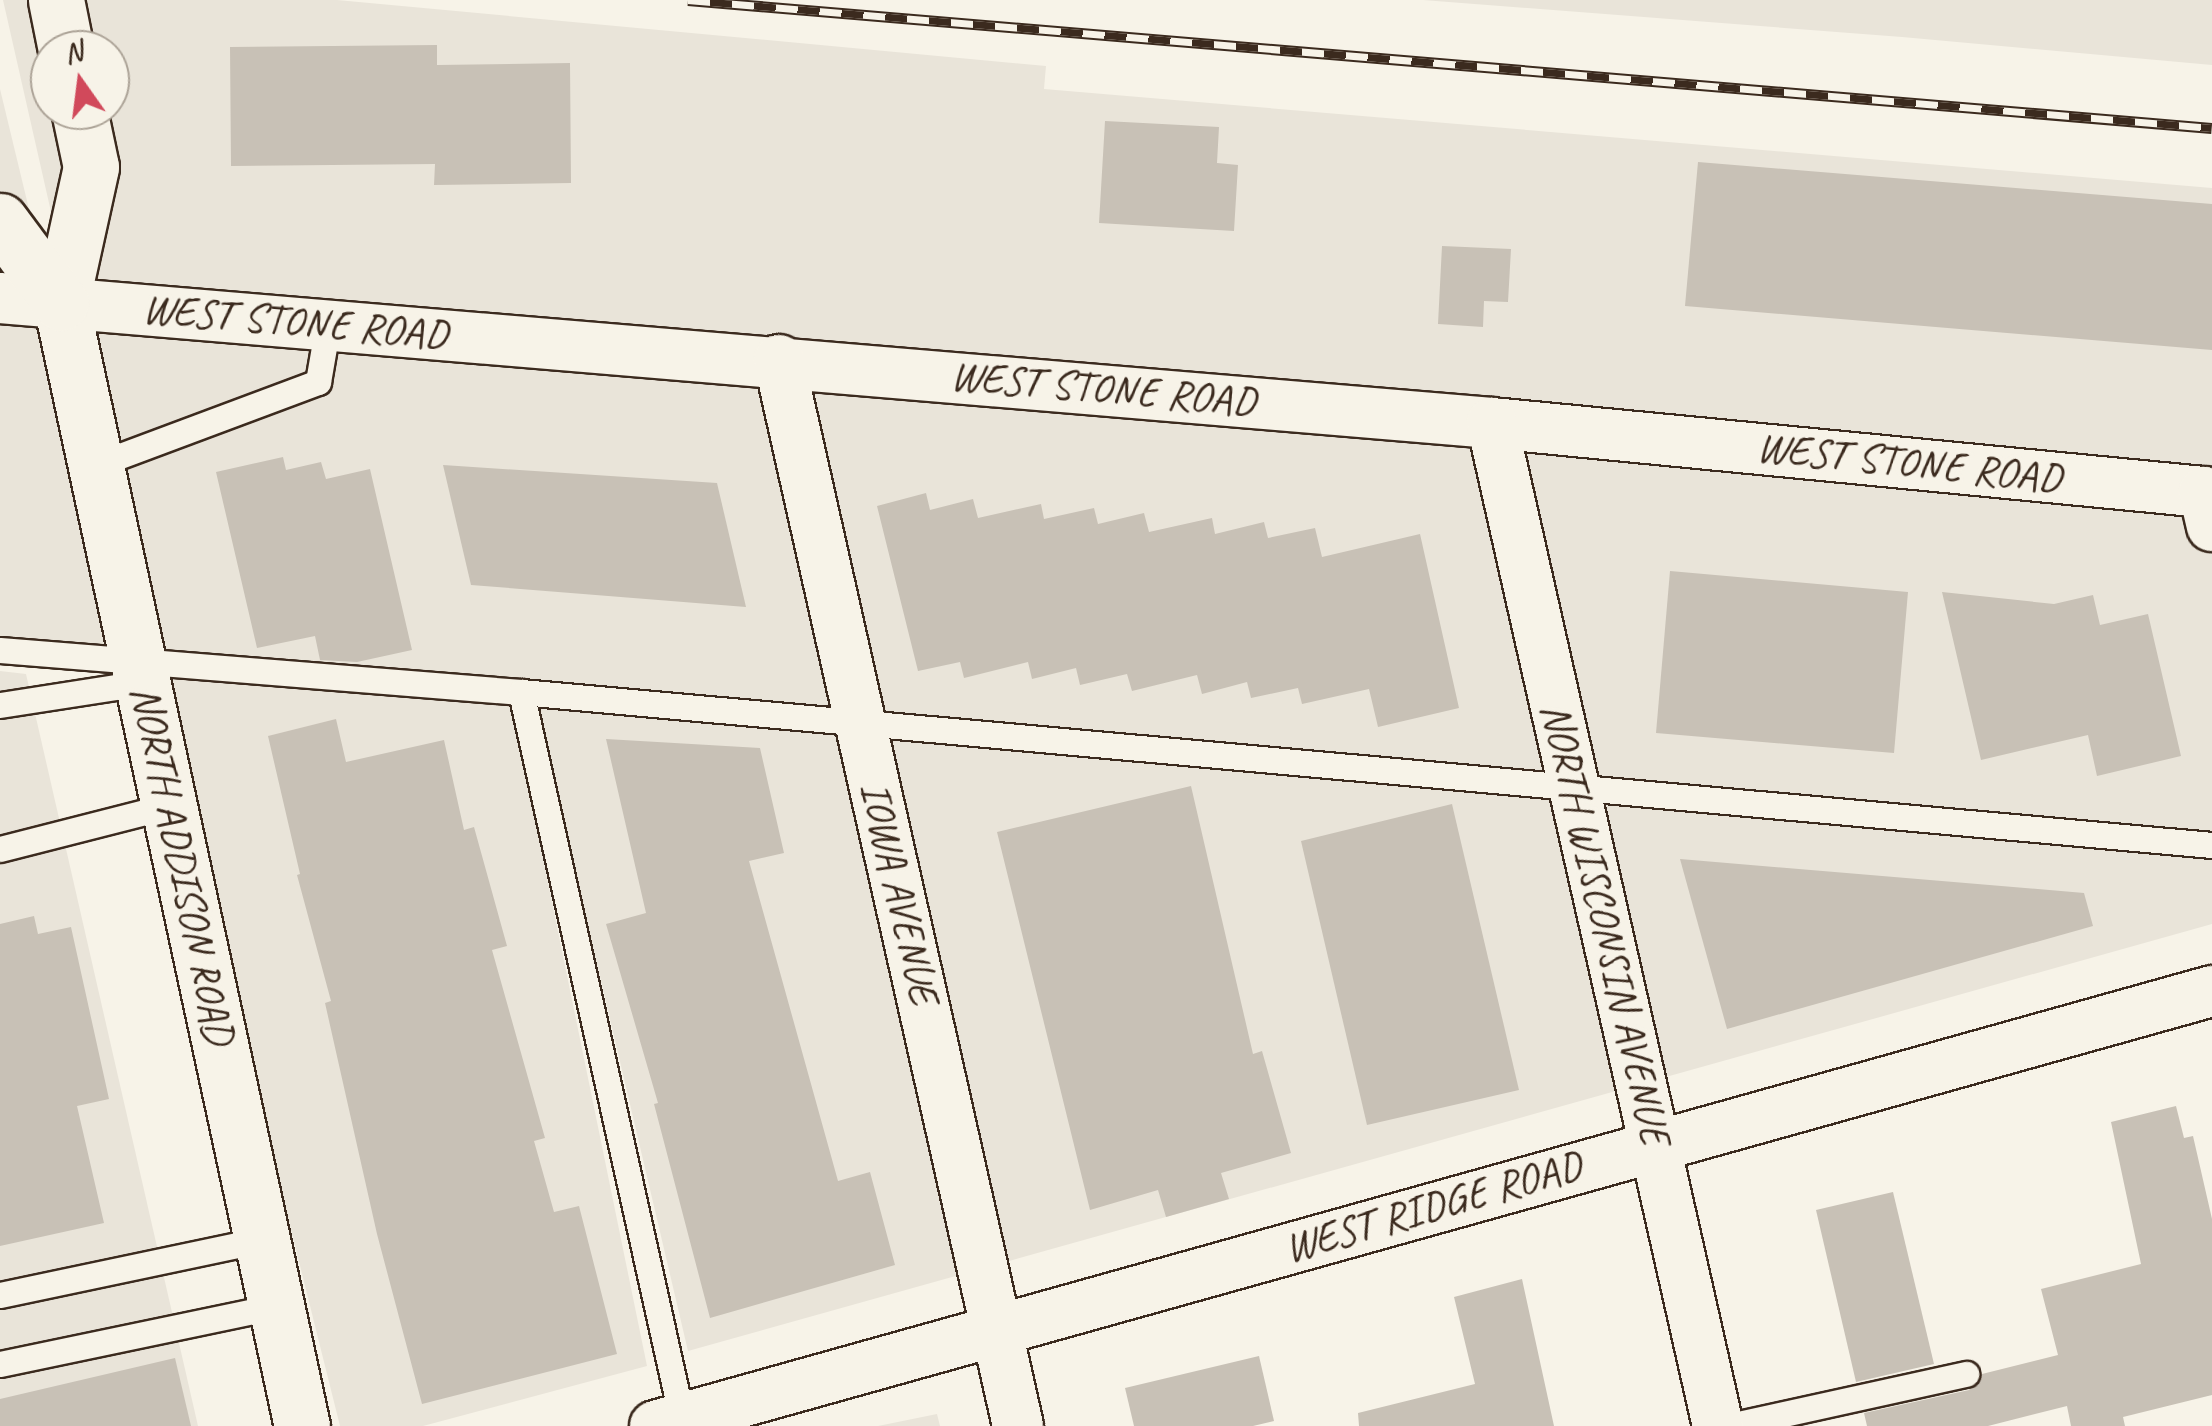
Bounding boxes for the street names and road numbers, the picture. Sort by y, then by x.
street label: WEST STONE ROAD [140,284,450,360]
street label: WEST STONE ROAD [948,351,1258,427]
street label: WEST STONE ROAD [1754,422,2064,504]
street label: NORTH ADDISON ROAD [119,679,245,1051]
street label: NORTH WISCONSIN AVENUE [1530,698,1680,1150]
street label: IOWA AVENUE [849,777,949,1009]
street label: WEST RIDGE ROAD [1279,1141,1587,1273]

